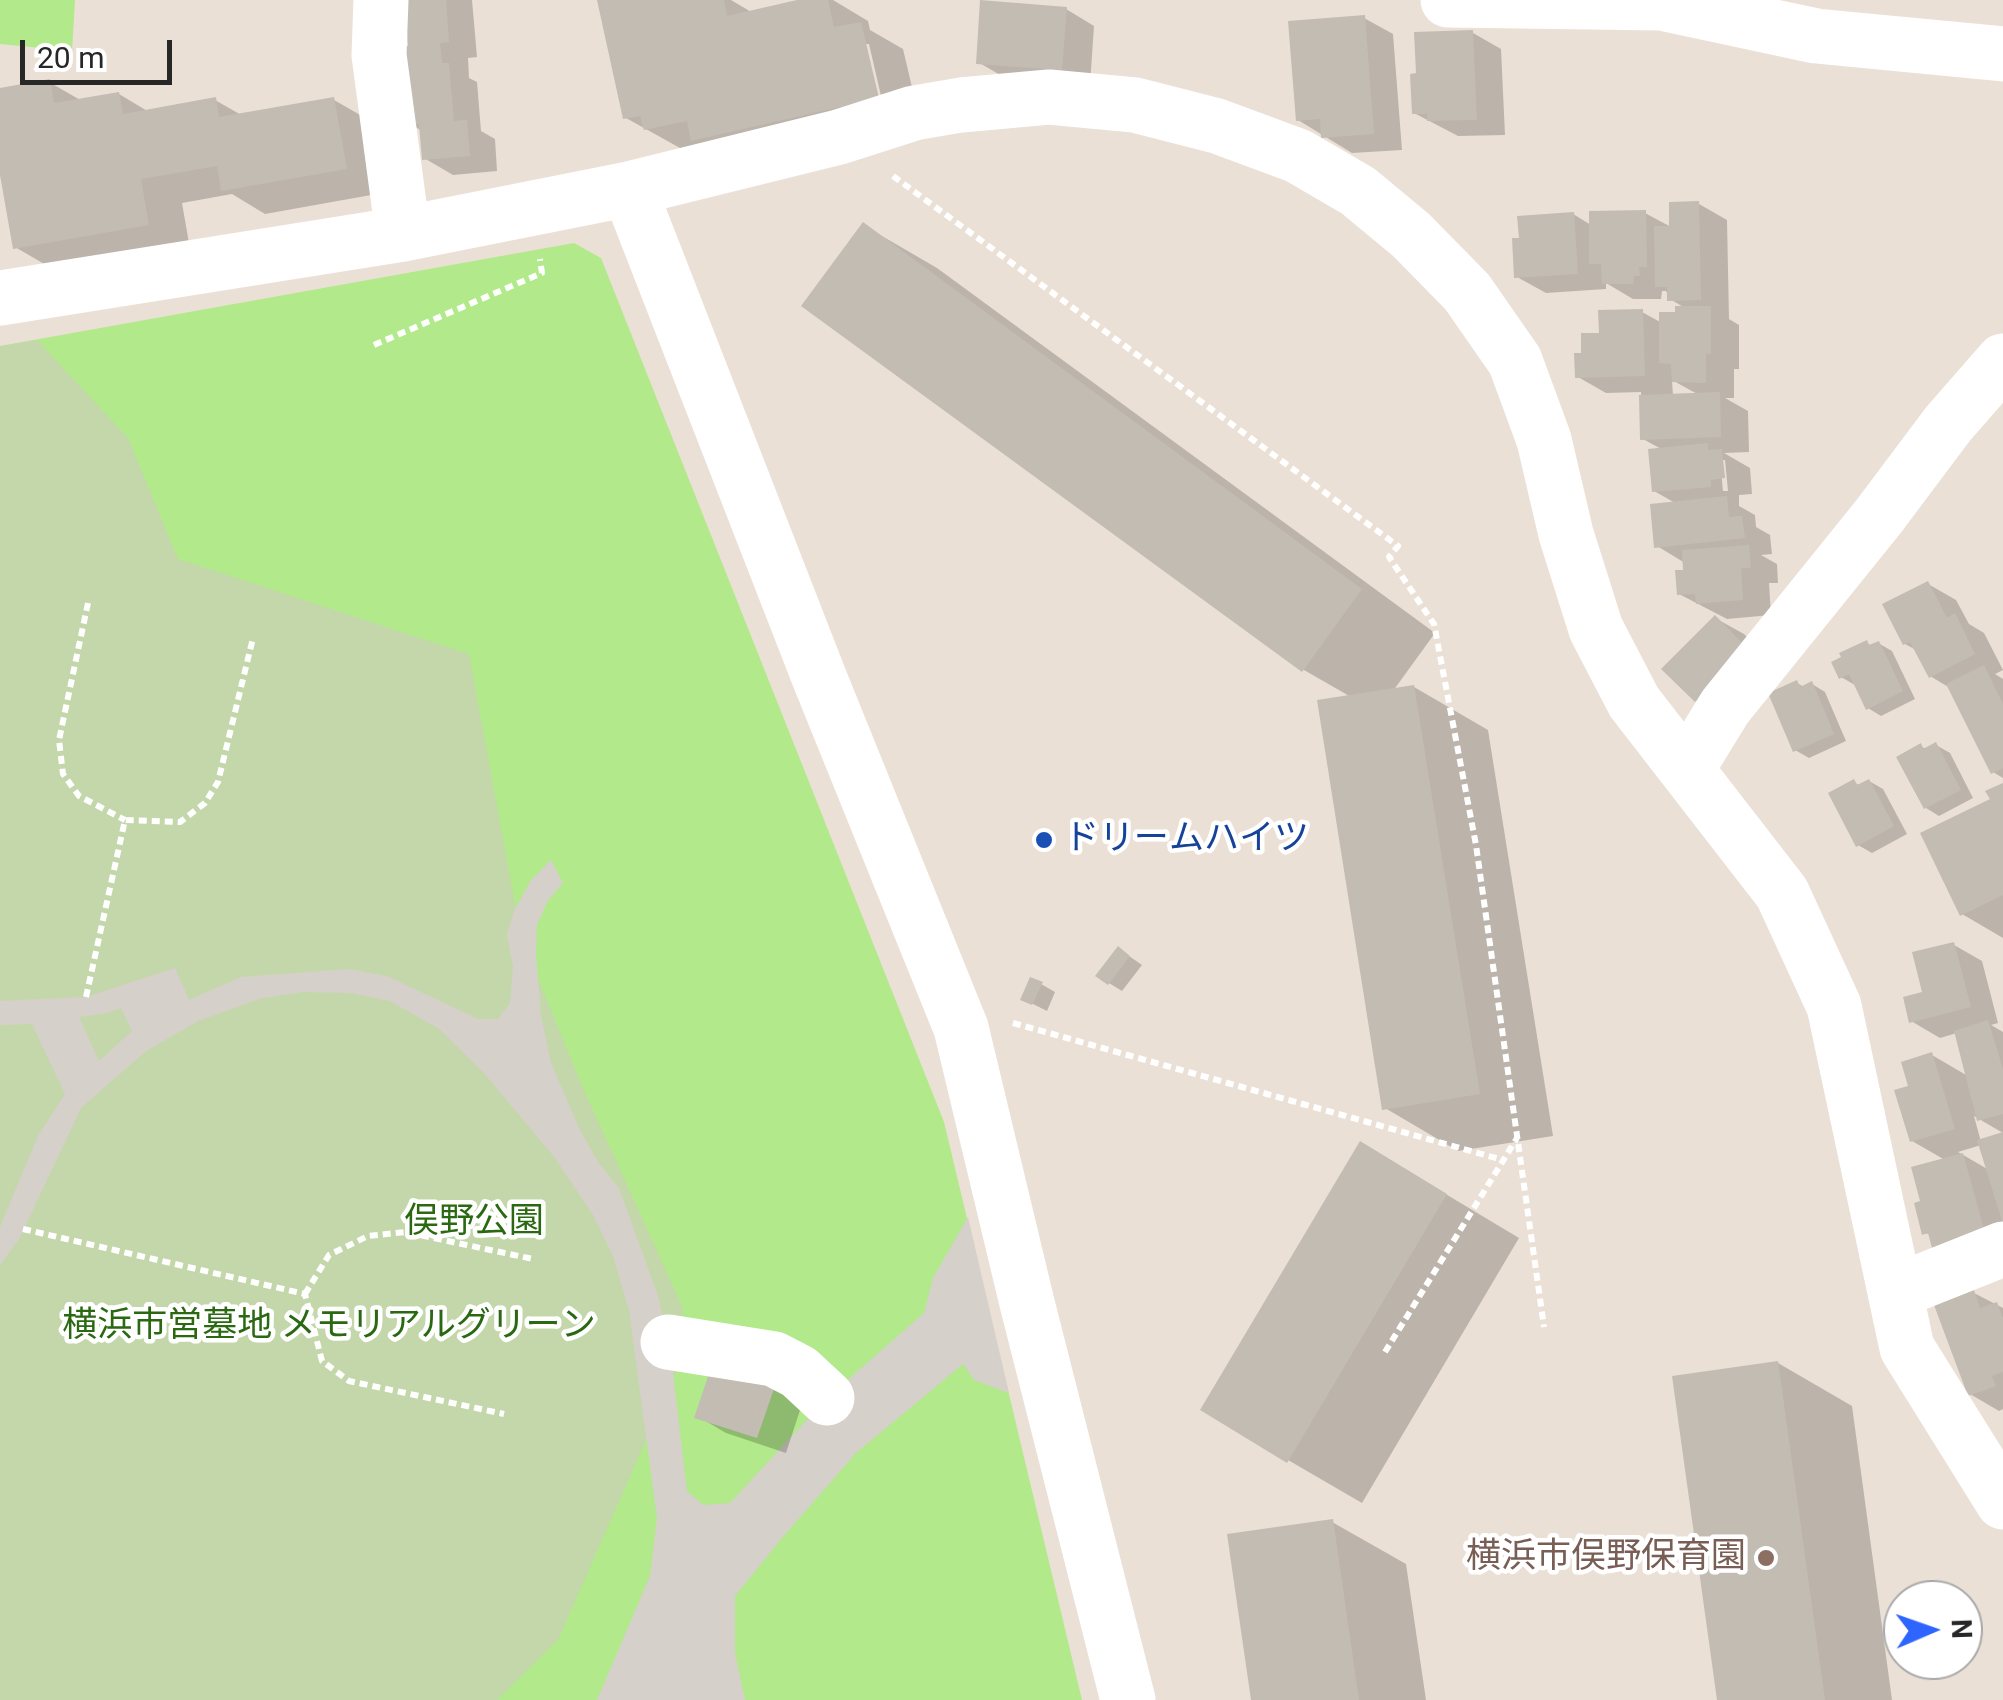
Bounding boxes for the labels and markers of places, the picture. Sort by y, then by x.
place label: ドリームハイツ [1064,819,1309,861]
marker: ドリームハイツ [1033,829,1055,851]
place label: 横浜市俣野保育園 [1466,1537,1746,1579]
marker: 横浜市俣野保育園 [1755,1547,1777,1569]

